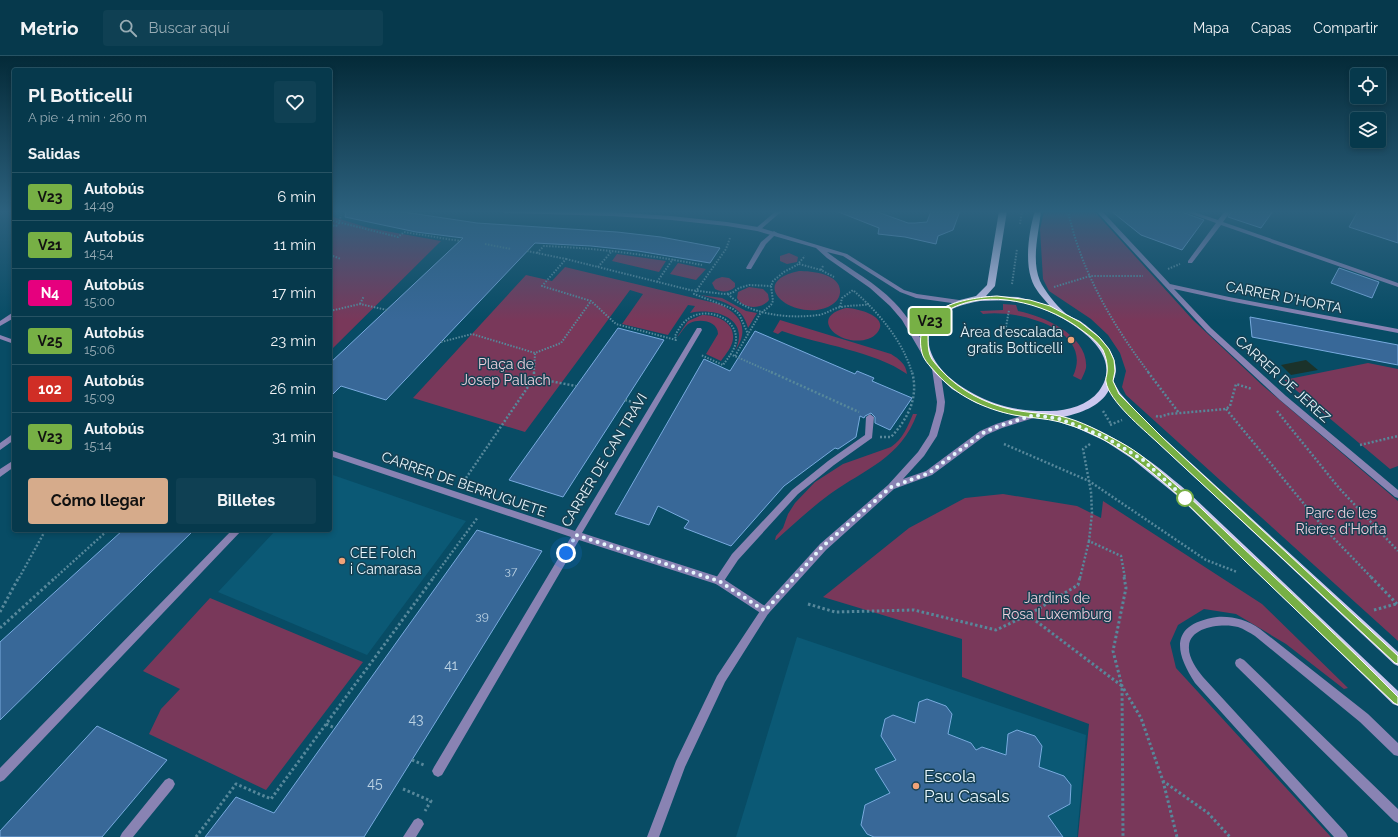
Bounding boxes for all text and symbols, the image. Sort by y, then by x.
search box [103,10,383,46]
text: Metrio [20,17,79,39]
icon: search [117,17,139,39]
text: Buscar aquí [149,19,229,37]
text: Mapa [1193,20,1229,36]
text: Capas [1251,20,1291,36]
text: Compartir [1313,20,1378,36]
map controls [1350,68,1386,148]
button: locate [1350,68,1386,104]
button: heart [274,81,316,123]
text: Pl Botticelli [28,84,133,106]
text: A pie · 4 min · 260 m [28,110,147,125]
button: layers [1350,112,1386,148]
text: Salidas [28,145,80,163]
text: Autobús [84,180,144,198]
text: 6 min [277,188,316,206]
text: V23 [38,189,62,205]
text: 14:49 [84,198,114,213]
text: Autobús [84,228,144,246]
text: 11 min [274,236,316,254]
text: V21 [38,237,62,253]
text: 14:54 [84,246,113,261]
text: Autobús [84,276,144,294]
street label: CARRER D'HORTA [1224,278,1344,316]
text: 17 min [272,284,316,302]
text: N4 [41,285,59,301]
text: 15:00 [84,294,115,309]
line badge: V23 [907,308,953,334]
text: V23 [918,313,942,329]
place label: Àrea d'escalada gratis Botticelli [960,323,1063,356]
text: Autobús [84,324,144,342]
text: 23 min [271,332,316,350]
street label: CARRER DE JEREZ [1232,332,1334,426]
text: V25 [38,333,62,349]
marker: Àrea d'escalada gratis Botticelli [1066,335,1076,345]
text: 15:06 [84,342,115,357]
park label: Plaça de Josep Pallach [461,356,551,388]
text: Autobús [84,372,144,390]
text: 26 min [270,380,316,398]
text: 102 [38,381,62,397]
text: 15:09 [84,390,115,405]
street label: CARRER DE CAN TRAVI [558,390,650,530]
text: Autobús [84,420,144,438]
text: 31 min [272,428,316,446]
text: V23 [38,429,62,445]
text: 15:14 [84,438,112,453]
street label: CARRER DE BERRUGUETE [379,448,549,520]
button: Cómo llegar [28,478,168,524]
button: Billetes [176,478,316,524]
unlabelled marker [1176,489,1194,507]
park label: Parc de les Rieres d'Horta [1296,505,1386,537]
your location [556,543,576,563]
place label: CEE Folch i Camarasa [350,545,421,577]
marker: CEE Folch i Camarasa [337,556,347,566]
house number: 37 [505,564,518,578]
park label: Jardins de Rosa Luxemburg [1002,590,1112,622]
house number: 39 [475,609,489,623]
house number: 41 [444,657,458,673]
house number: 43 [408,711,424,727]
place label: Escola Pau Casals [924,766,1009,806]
house number: 45 [367,775,383,791]
marker: Escola Pau Casals [911,781,921,791]

